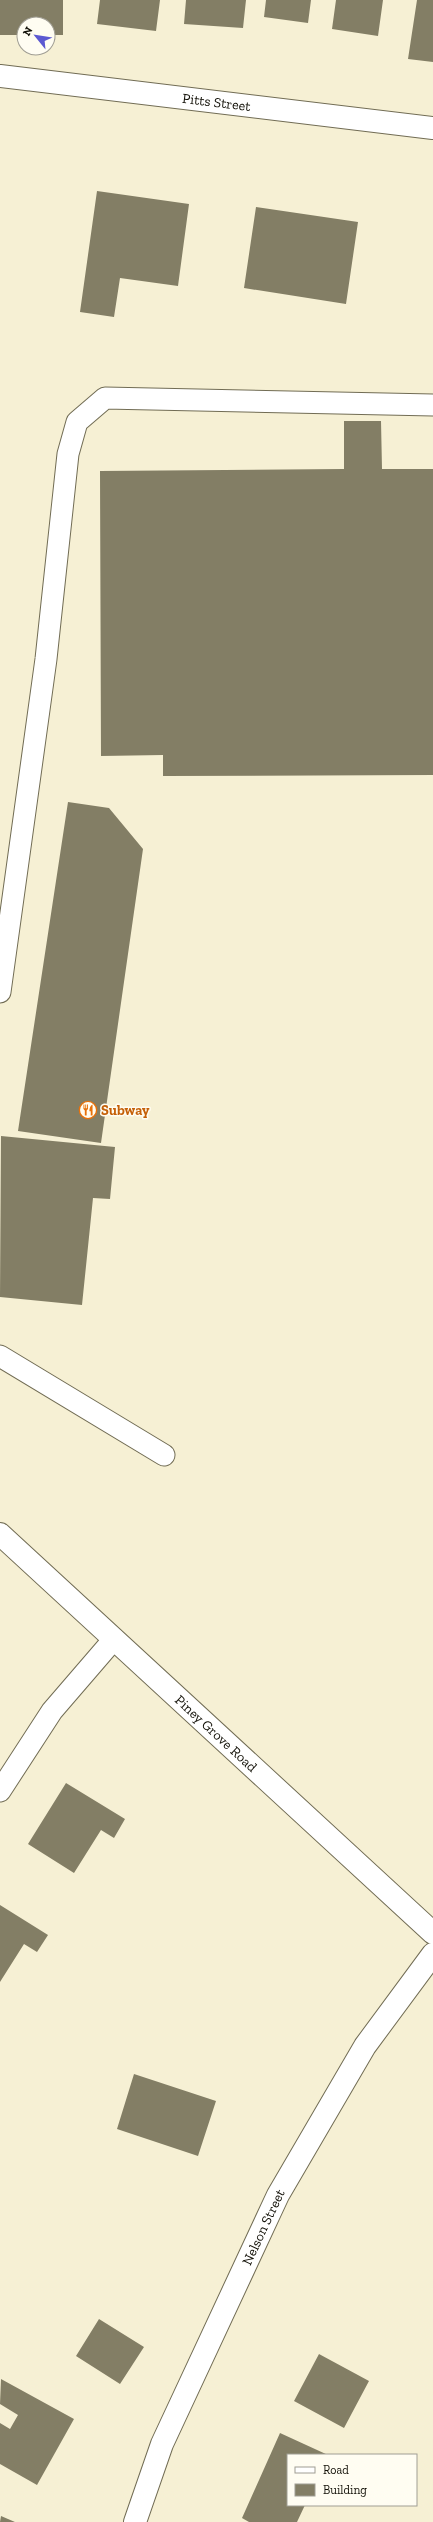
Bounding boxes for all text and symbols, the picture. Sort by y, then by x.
north arrow [16,16,56,56]
text: N [20,24,36,38]
street label: Pitts Street [181,90,252,115]
restaurant icon: Subway [78,1100,98,1120]
place label: Subway [101,1102,150,1119]
street label: Piney Grove Road [171,1692,261,1776]
street label: Nelson Street [239,2185,289,2268]
legend [287,2454,417,2506]
text: Road [323,2463,349,2477]
text: Building [323,2483,367,2497]

